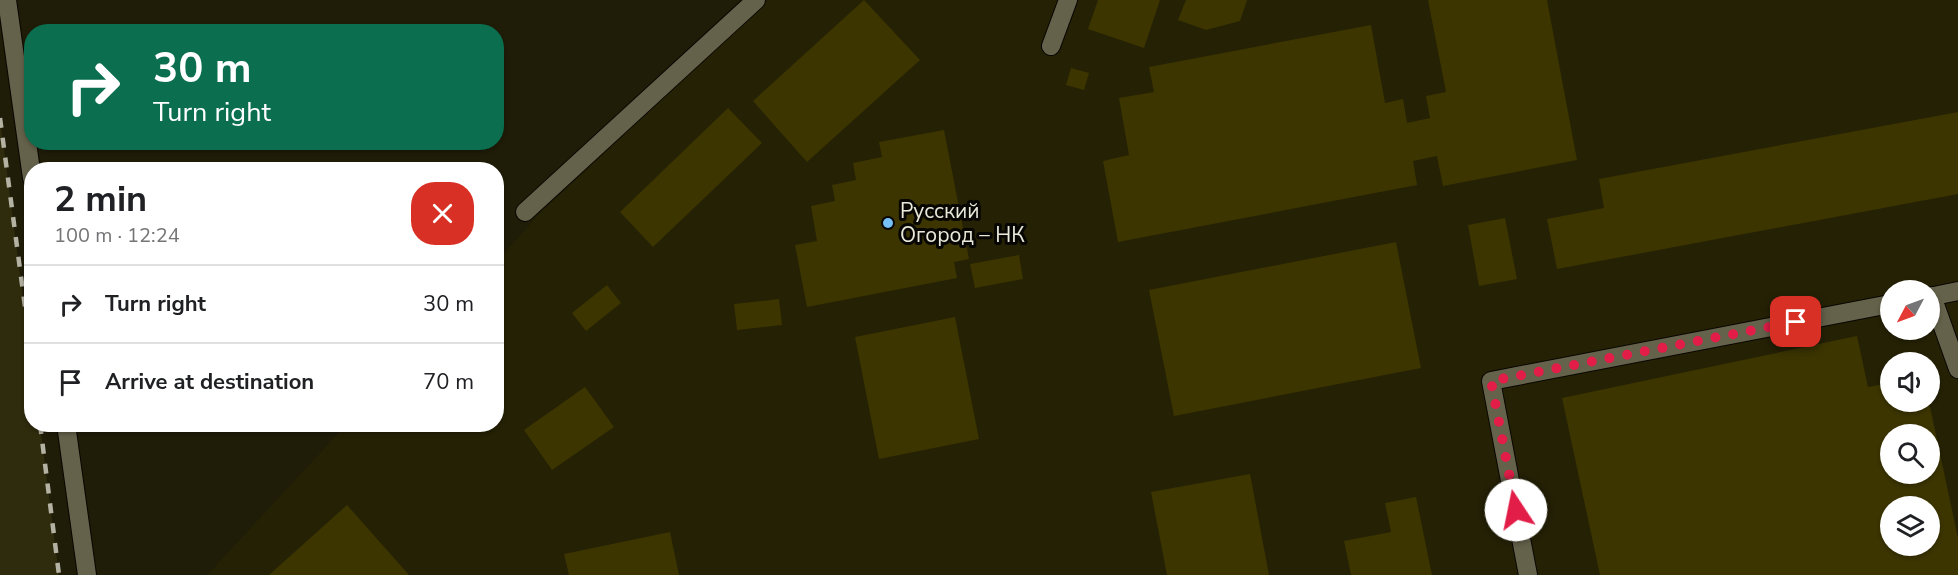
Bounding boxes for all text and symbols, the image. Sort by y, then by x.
text: 30 m [153,40,252,97]
icon: right [54,48,132,126]
text: Turn right [153,94,271,131]
text: 2 min [54,175,147,224]
button: close [411,182,474,245]
place label: Русский Огород – НК [900,197,1025,249]
marker: Русский Огород – НК [881,216,895,230]
text: 100 m · 12:24 [54,222,180,249]
north arrow [1880,280,1940,340]
map controls [1880,280,1940,556]
icon: right [54,288,87,321]
text: Turn right [105,289,206,319]
text: 30 m [423,289,474,319]
pin [1770,296,1821,347]
icon: arrive [1779,305,1812,338]
button: sound [1880,352,1940,412]
icon: arrive [54,366,87,399]
text: Arrive at destination [105,367,314,397]
text: 70 m [423,367,474,397]
button: search [1880,424,1940,484]
position arrow [1484,478,1548,542]
button: layers [1880,496,1940,556]

